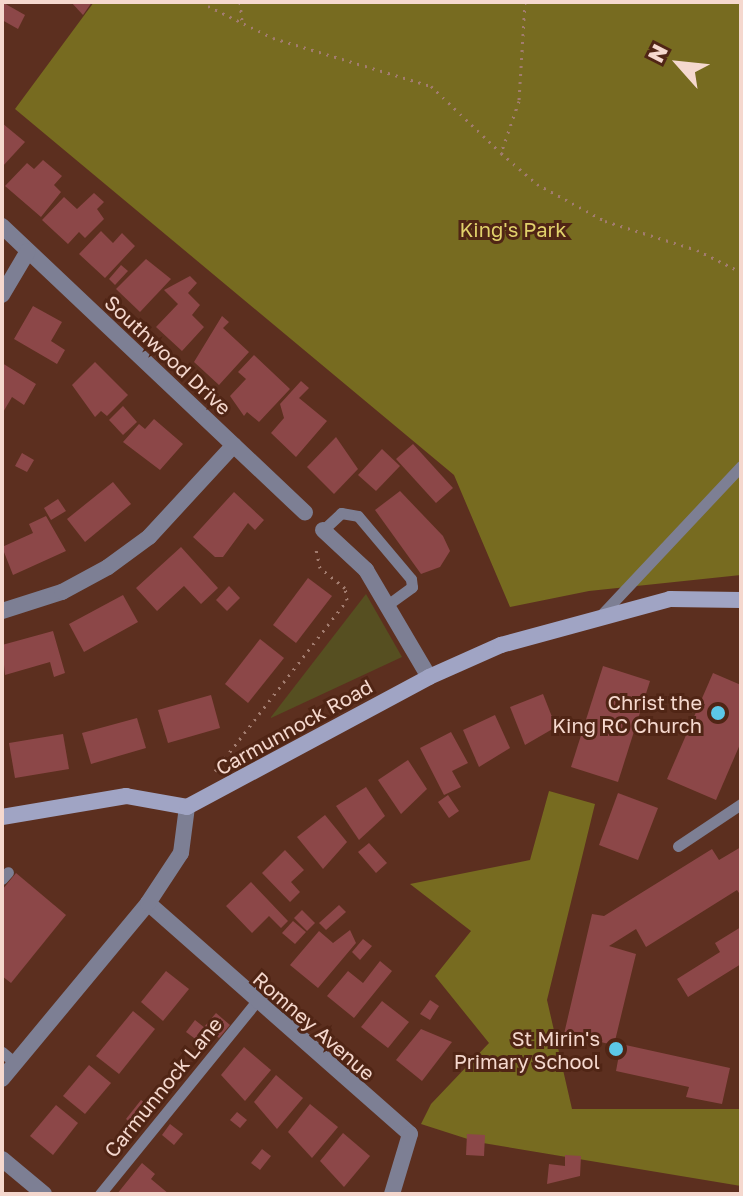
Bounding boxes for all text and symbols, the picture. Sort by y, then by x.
north arrow [639,24,719,104]
text: N [641,39,673,66]
park label: King's Park [459,217,567,241]
street label: Southwood Drive [100,290,236,420]
street label: Carmunnock Road [212,674,376,780]
place label: Christ the King RC Church [552,690,702,737]
marker: Christ the King RC Church [709,704,727,722]
street label: Romney Avenue [248,967,380,1085]
street label: Carmunnock Lane [99,1012,227,1162]
place label: St Mirin's Primary School [454,1026,600,1073]
marker: St Mirin's Primary School [607,1040,625,1058]

